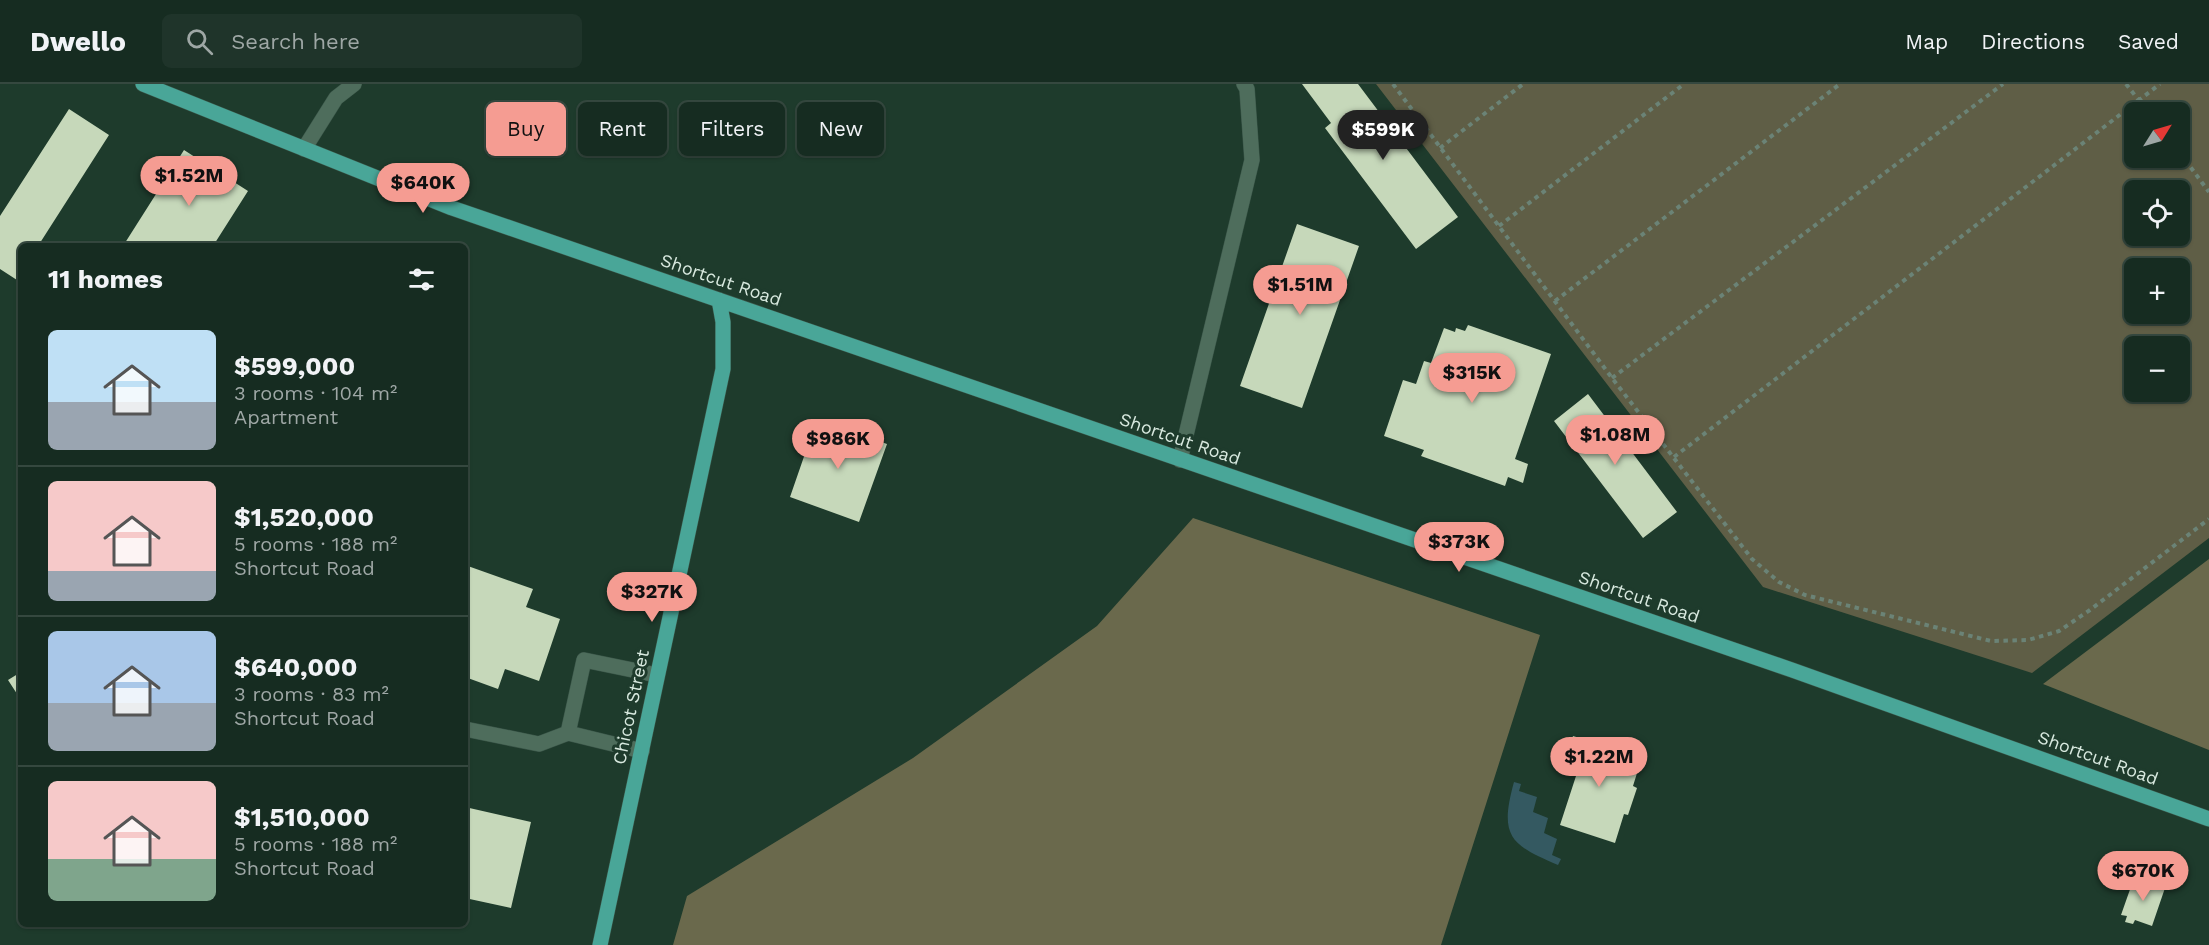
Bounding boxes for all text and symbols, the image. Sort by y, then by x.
search box [162,14,582,68]
text: Dwello [30,25,126,58]
icon: search [183,25,216,58]
text: Search here [231,29,360,54]
text: Map [1905,29,1948,54]
text: Directions [1981,29,2085,54]
text: Saved [2118,29,2179,54]
chip: Buy [486,102,566,156]
chip: Rent [578,102,667,156]
chip: Filters [679,102,785,156]
chip: New [797,102,884,156]
north arrow [2124,102,2190,168]
map controls [2124,102,2190,402]
pin: $599K [1341,110,1425,161]
text: $599K [1352,117,1414,141]
pin: $1.52M [140,156,238,207]
text: $1.52M [154,163,224,187]
pin: $640K [381,163,465,214]
text: $640K [391,170,455,194]
button: locate [2124,180,2190,246]
street label: Shortcut Road [658,249,784,310]
button: + [2124,258,2190,324]
icon: filters [405,263,438,296]
text: 11 homes [48,264,163,294]
pin: $1.51M [1251,265,1349,316]
text: $1.51M [1267,272,1333,296]
button: − [2124,336,2190,402]
text: $599,000 [234,351,355,381]
pin: $315K [1430,353,1514,404]
icon: home [96,354,168,426]
text: $315K [1443,360,1501,384]
text: 3 rooms · 104 m² [234,381,397,405]
text: Apartment [234,405,338,429]
street label: Shortcut Road [1117,408,1243,469]
pin: $1.08M [1566,415,1664,466]
pin: $986K [796,419,880,470]
text: $1.08M [1580,422,1650,446]
text: $986K [806,426,870,450]
text: $1,520,000 [234,502,374,532]
icon: home [96,505,168,577]
pin: $373K [1417,522,1501,573]
text: $373K [1428,529,1490,553]
text: 5 rooms · 188 m² [234,532,397,556]
text: Shortcut Road [234,556,375,580]
street label: Shortcut Road [1576,566,1702,627]
pin: $327K [610,572,694,623]
text: $327K [621,579,683,603]
street label: Chicot Street [608,647,653,766]
text: $640,000 [234,652,358,682]
icon: home [96,655,168,727]
text: 3 rooms · 83 m² [234,682,389,706]
text: Shortcut Road [234,706,375,730]
street label: Shortcut Road [2035,726,2161,789]
pin: $1.22M [1550,737,1648,788]
text: $1.22M [1564,744,1634,768]
text: $1,510,000 [234,802,370,832]
icon: home [96,805,168,877]
text: 5 rooms · 188 m² [234,832,397,856]
pin: $670K [2101,851,2185,902]
text: Shortcut Road [234,856,375,880]
text: $670K [2111,858,2175,882]

